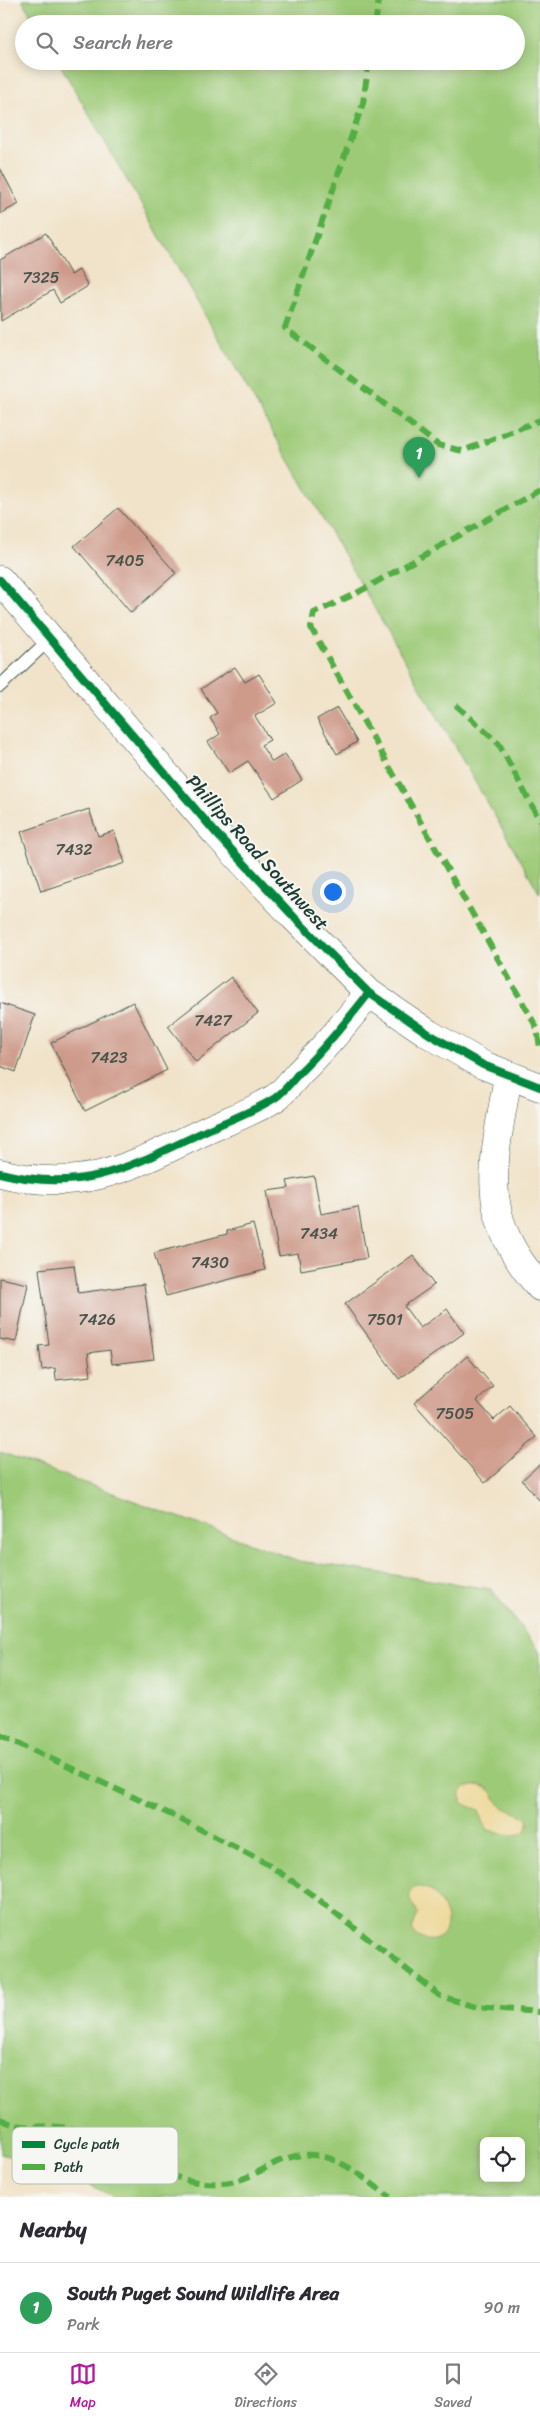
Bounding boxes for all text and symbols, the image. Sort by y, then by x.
search box [15,15,525,70]
text: Search here [73,26,173,59]
icon: search [33,29,61,57]
house number: 7325 [23,263,60,292]
pin: 1 [403,437,435,478]
house number: 7405 [105,546,145,575]
street label: Phillips Road Southwest [178,766,337,938]
house number: 7432 [55,835,93,864]
your location [320,879,346,905]
house number: 7427 [194,1006,233,1035]
house number: 7423 [90,1043,128,1072]
house number: 7434 [300,1219,338,1248]
house number: 7430 [191,1248,229,1277]
house number: 7426 [78,1305,116,1334]
house number: 7501 [367,1305,403,1334]
house number: 7505 [436,1399,475,1428]
legend [12,2127,178,2184]
text: Cycle path [54,2132,120,2157]
map controls [480,2137,525,2182]
button: locate [480,2137,525,2182]
text: Path [54,2155,83,2180]
text: Nearby [20,2211,86,2249]
text: South Puget Sound Wildlife Area [67,2277,339,2310]
text: 1 [33,2293,39,2322]
text: 90 m [484,2293,520,2322]
text: Park [67,2310,100,2339]
tab: Map [69,2360,97,2415]
tab: Directions [234,2360,297,2415]
tab: Saved [434,2360,471,2415]

